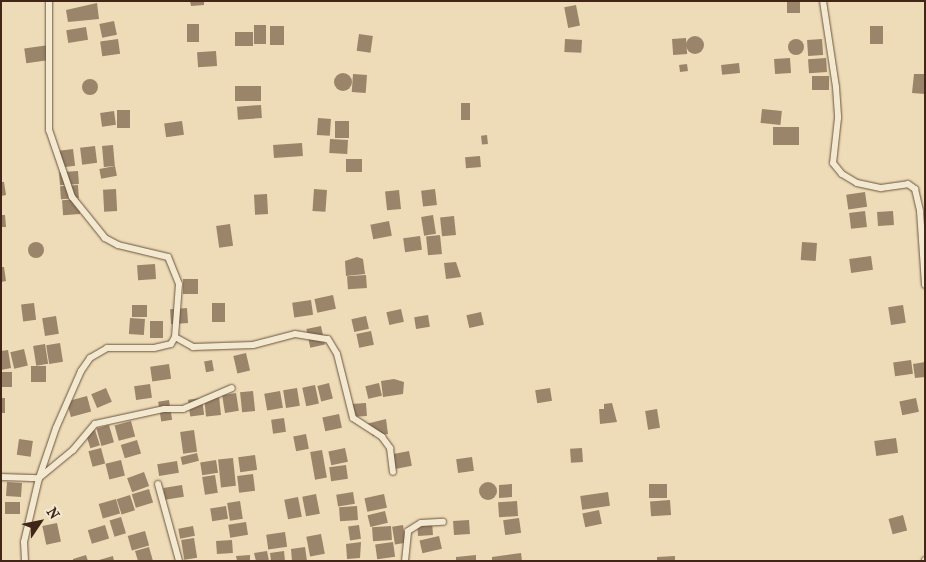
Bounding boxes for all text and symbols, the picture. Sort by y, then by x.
north arrow [15,497,65,547]
text: N [43,504,63,522]

